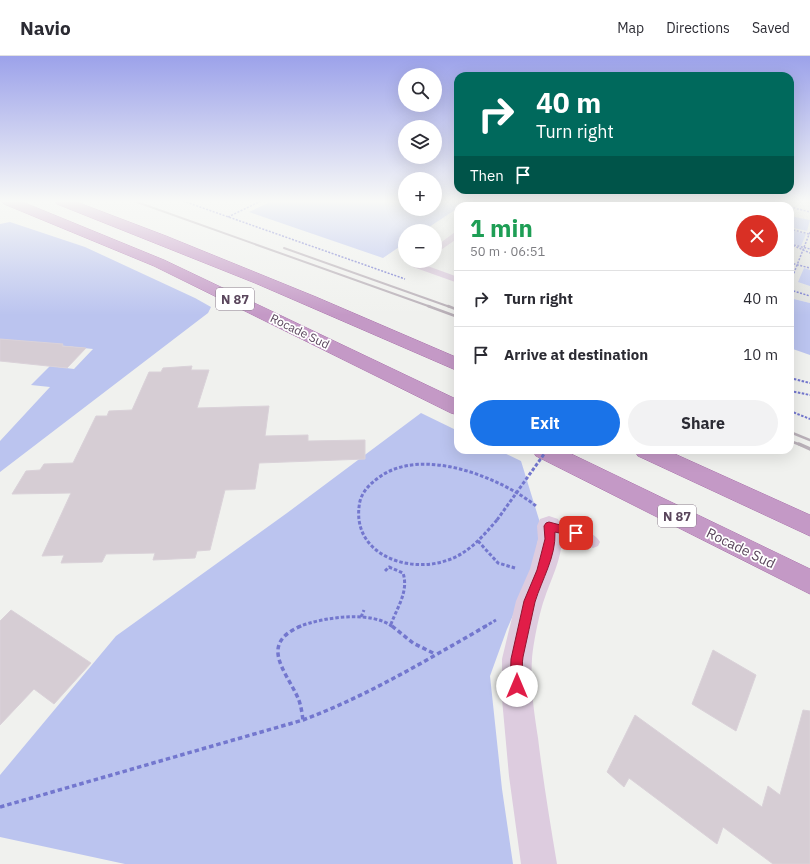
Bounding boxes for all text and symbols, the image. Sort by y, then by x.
text: Navio [20,16,71,40]
text: Map [617,19,644,37]
text: Directions [666,19,730,37]
text: Saved [752,19,790,37]
map controls [398,68,442,268]
button: search [398,68,442,112]
text: 40 m [536,84,601,121]
icon: right [470,88,522,140]
button: layers [398,120,442,164]
text: Turn right [536,120,614,143]
icon: arrive [512,164,534,186]
text: Then [470,166,504,185]
button: + [398,172,442,216]
text: 1 min [470,212,533,244]
button: close [736,215,778,257]
button: − [398,224,442,268]
text: 50 m · 06:51 [470,243,545,260]
road number: N 87 [216,288,254,310]
icon: right [470,288,492,310]
text: Turn right [504,289,573,308]
text: 40 m [743,289,778,308]
street label: Rocade Sud [268,310,332,352]
icon: arrive [470,344,492,366]
text: Arrive at destination [504,345,648,364]
text: 10 m [743,345,778,364]
button: Exit [470,400,620,446]
button: Share [628,400,778,446]
road number: N 87 [658,505,696,527]
pin [559,516,593,550]
icon: arrive [565,522,587,544]
street label: Rocade Sud [704,524,778,572]
position arrow [496,665,538,707]

